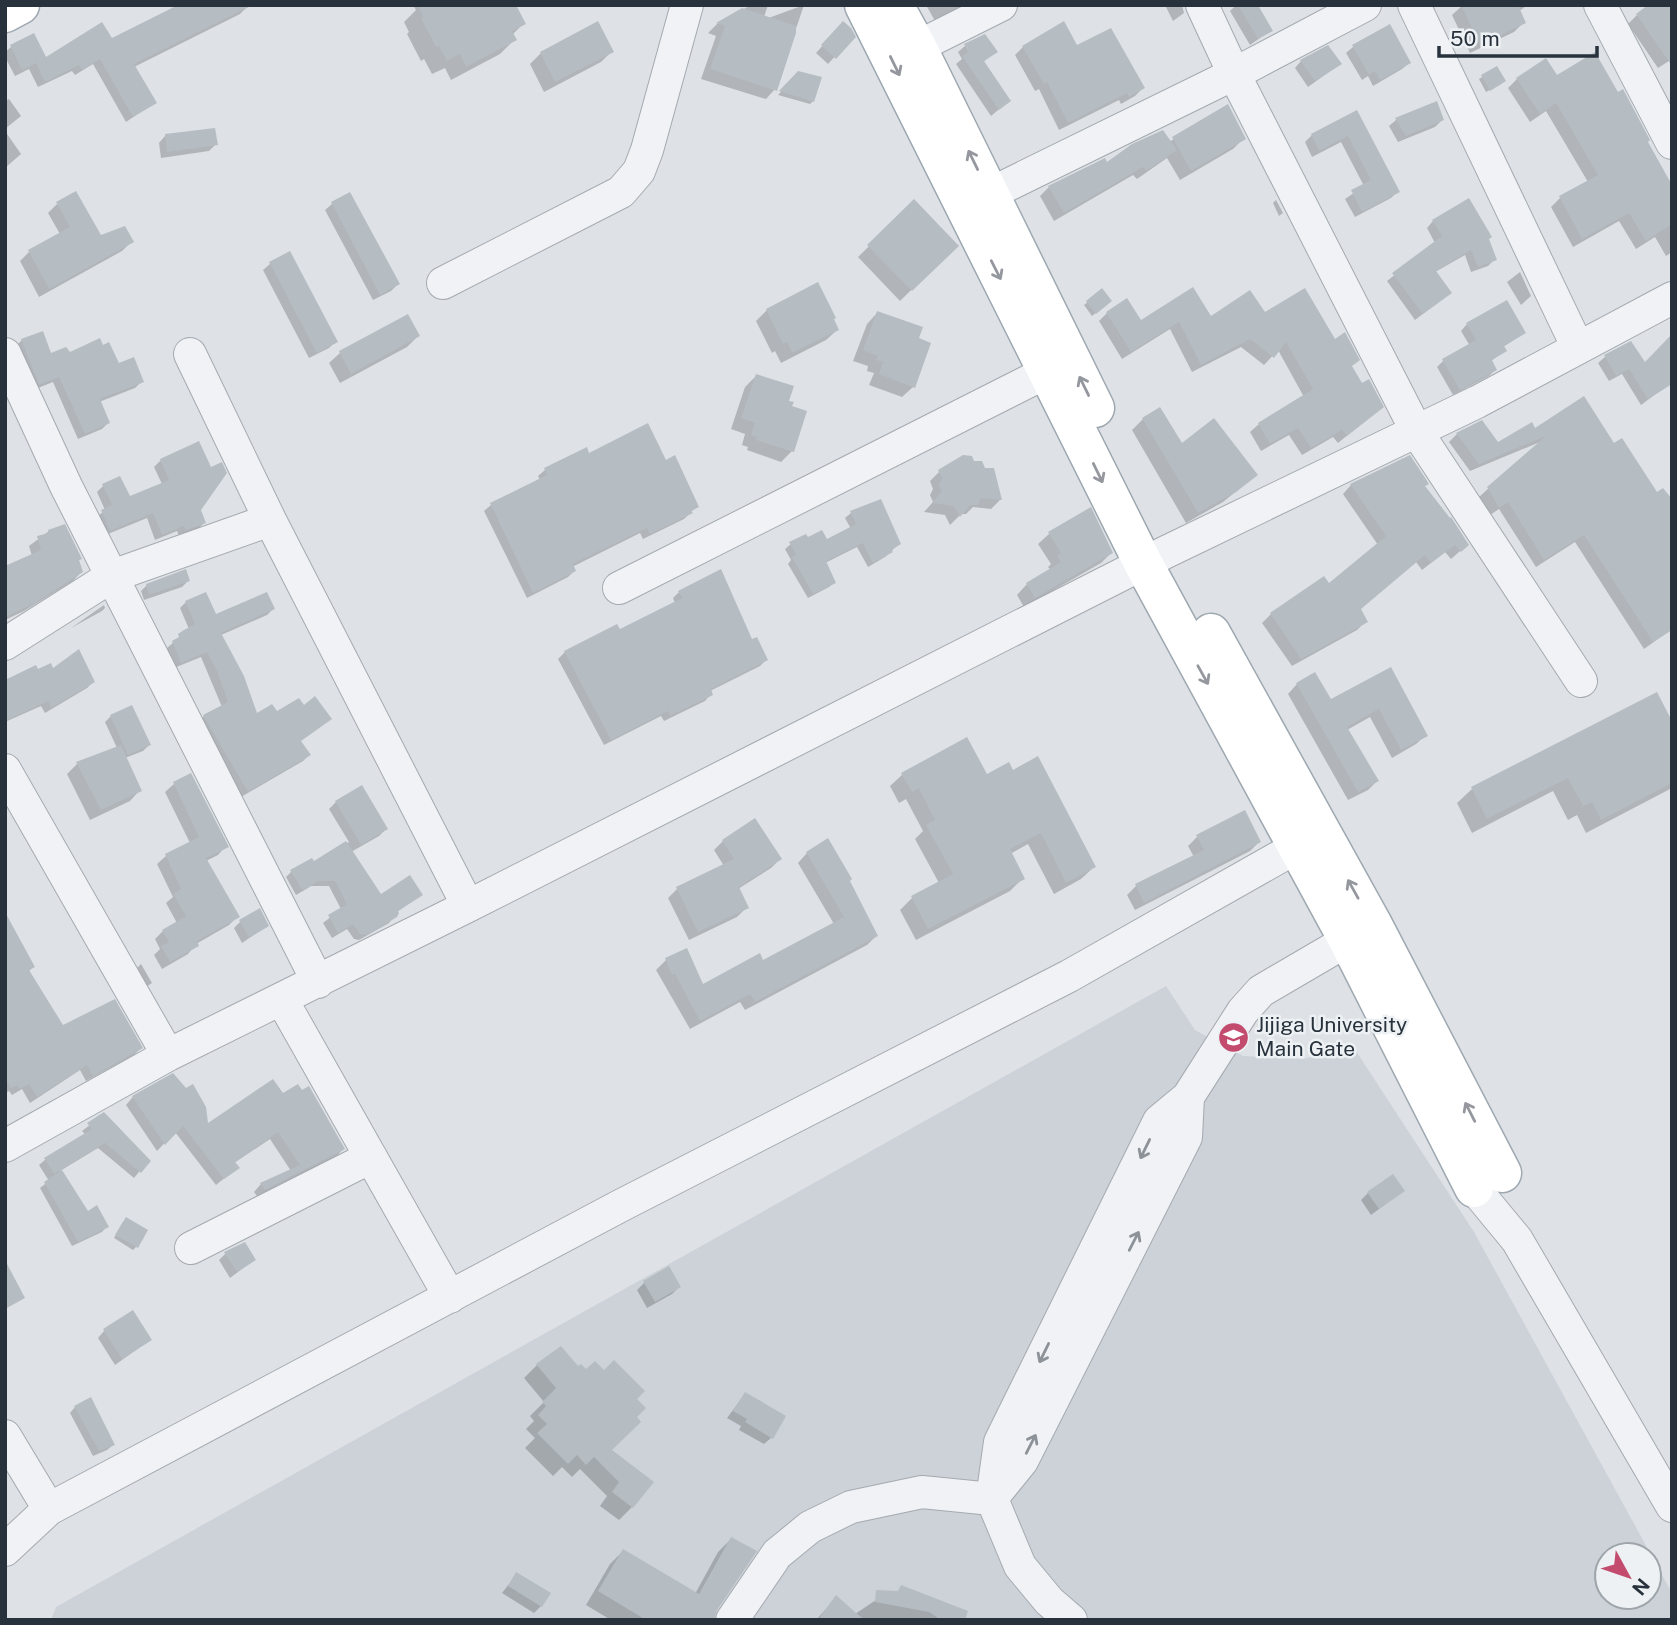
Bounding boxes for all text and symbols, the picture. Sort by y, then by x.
scale bar [1439,14,1596,58]
text: 50 m [1450,26,1500,51]
one-way arrow [889,55,903,76]
one-way arrow [966,150,979,171]
one-way arrow [989,259,1003,280]
one-way arrow [1077,376,1091,397]
one-way arrow [1091,462,1105,483]
one-way arrow [1196,664,1210,684]
one-way arrow [1346,880,1360,900]
place label: Jijiga University Main Gate [1256,1012,1407,1061]
school or university icon: Jijiga University Main Gate [1216,1020,1250,1054]
one-way arrow [1463,1103,1477,1123]
one-way arrow [1138,1138,1152,1159]
one-way arrow [1127,1231,1141,1252]
one-way arrow [1037,1342,1051,1363]
one-way arrow [1024,1434,1038,1454]
north arrow [1593,1541,1663,1611]
text: N [1628,1574,1654,1600]

